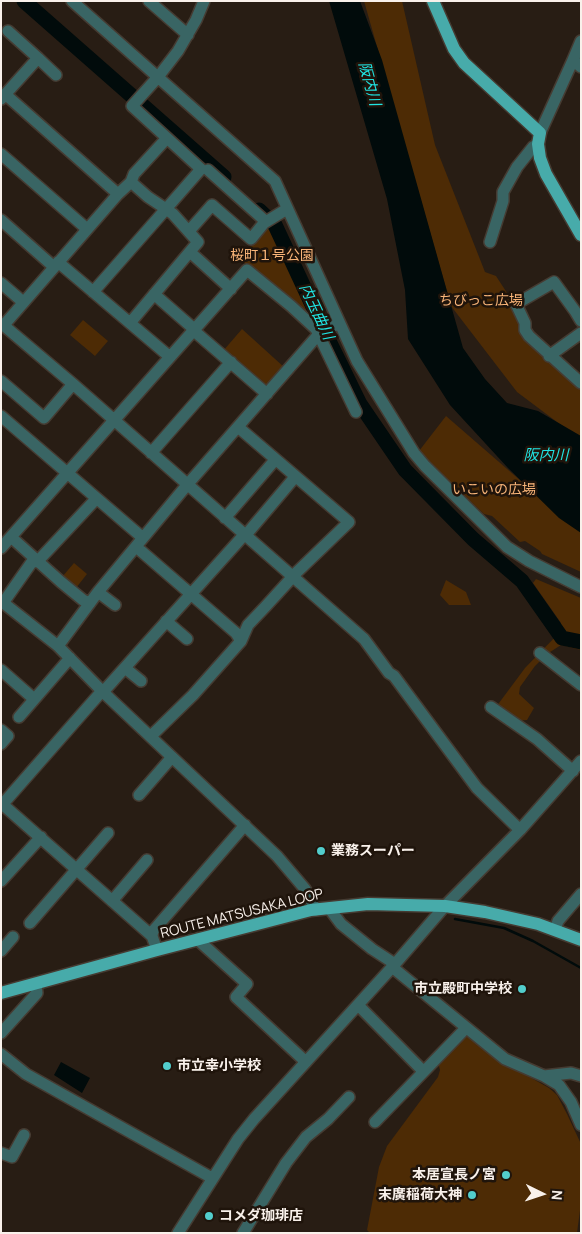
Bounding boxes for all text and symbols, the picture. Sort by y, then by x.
water label: 阪内川 [354,60,384,108]
park label: 桜町１号公園 [230,248,314,264]
water label: 内玉曲川 [295,281,337,343]
park label: ちびっこ広場 [439,293,523,309]
water label: 阪内川 [524,447,568,465]
park label: いこいの広場 [452,482,536,498]
place label: 業務スーパー [331,843,415,859]
marker: 業務スーパー [315,845,327,857]
street label: ROUTE MATSUSAKA LOOP [159,886,325,942]
place label: 市立殿町中学校 [414,981,512,997]
marker: 市立殿町中学校 [516,983,528,995]
place label: 市立幸小学校 [177,1058,261,1074]
marker: 市立幸小学校 [161,1060,173,1072]
place label: 本居宣長ノ宮 [412,1167,496,1183]
marker: 本居宣長ノ宮 [500,1169,512,1181]
north arrow [517,1169,567,1219]
place label: 末廣稲荷大神 [378,1187,462,1203]
marker: 末廣稲荷大神 [466,1189,478,1201]
text: N [548,1189,567,1201]
place label: コメダ珈琲店 [219,1208,303,1224]
marker: コメダ珈琲店 [203,1210,215,1222]

